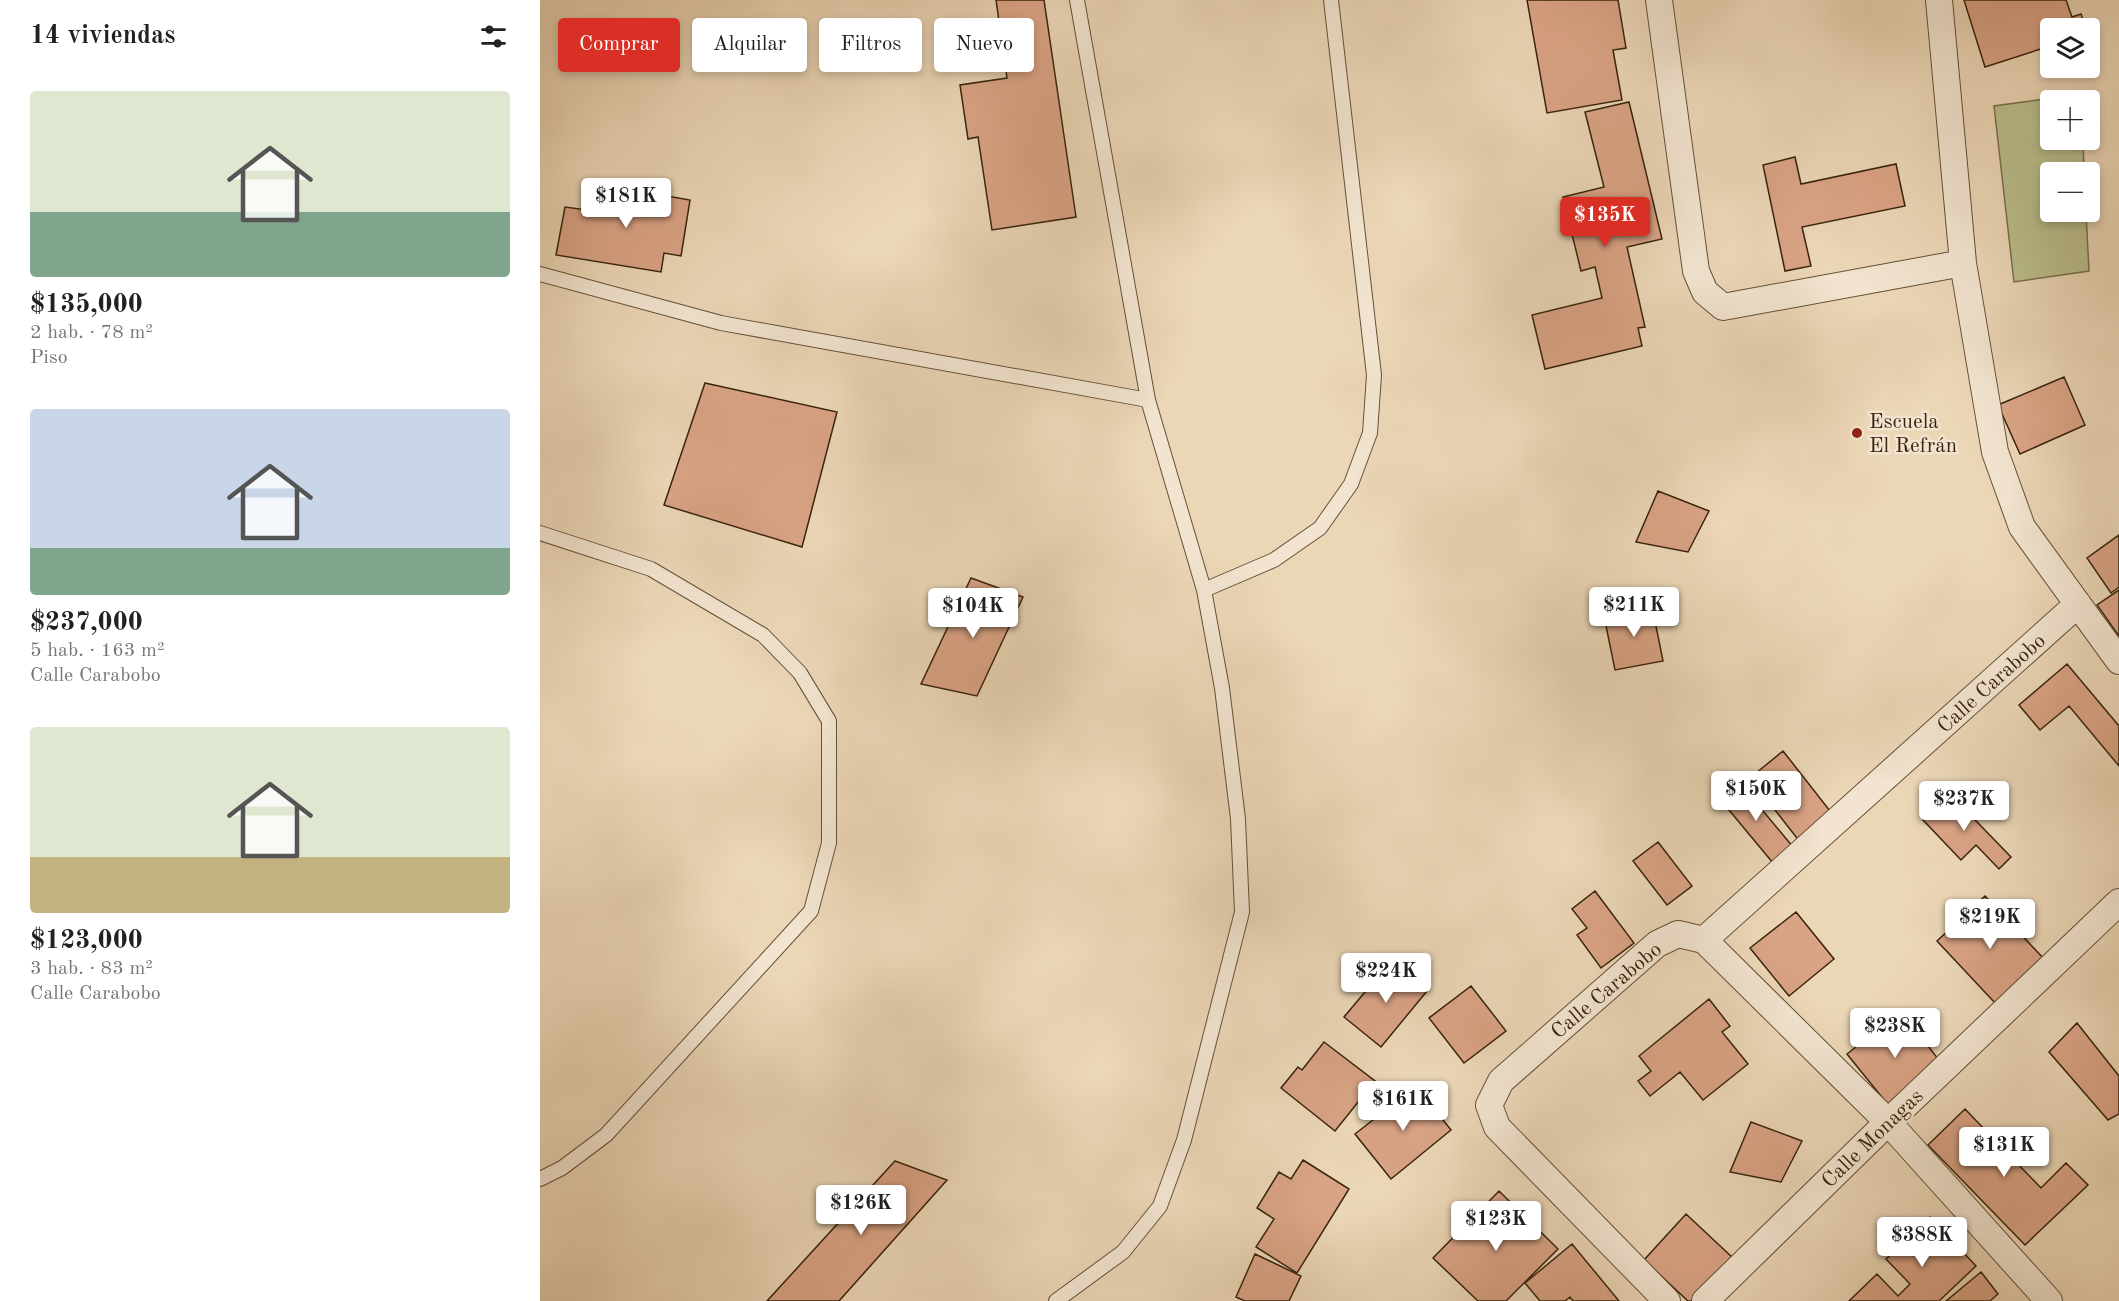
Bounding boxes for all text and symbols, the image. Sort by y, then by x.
chip: Comprar [558,18,680,72]
chip: Alquilar [692,18,807,72]
chip: Filtros [819,18,922,72]
chip: Nuevo [934,18,1034,72]
map controls [2040,18,2100,222]
button: layers [2040,18,2100,78]
icon: filters [477,20,510,53]
text: 14 viviendas [30,23,176,49]
button: + [2040,90,2100,150]
icon: home [216,130,324,238]
button: − [2040,162,2100,222]
pin: $181K [584,178,668,229]
text: $181K [595,187,657,207]
pin: $135K [1563,197,1647,248]
text: $135K [1574,206,1636,226]
text: $135,000 [30,292,143,318]
text: 2 hab. · 78 m² [30,323,153,343]
text: Piso [30,348,68,368]
place label: Escuela El Refrán [1869,412,1957,457]
marker: Escuela El Refrán [1850,426,1864,440]
icon: home [216,448,324,556]
pin: $211K [1592,587,1676,638]
pin: $104K [931,588,1015,639]
text: $211K [1603,596,1665,616]
text: $104K [942,597,1004,617]
text: $237,000 [30,610,143,636]
street label: Calle Carabobo [1934,630,2050,738]
text: 5 hab. · 163 m² [30,641,164,661]
text: Calle Carabobo [30,666,161,686]
icon: home [216,766,324,874]
pin: $150K [1714,771,1798,822]
text: $150K [1725,780,1787,800]
pin: $237K [1922,781,2006,832]
text: $237K [1933,790,1995,810]
pin: $219K [1948,899,2032,950]
text: $219K [1959,908,2021,928]
text: $123,000 [30,928,143,954]
street label: Calle Carabobo [1548,939,1666,1043]
pin: $224K [1344,953,1428,1004]
text: 3 hab. · 83 m² [30,959,153,979]
text: $224K [1355,962,1417,982]
text: Calle Carabobo [30,984,161,1004]
pin: $238K [1853,1008,1937,1059]
text: $238K [1864,1017,1926,1037]
pin: $161K [1361,1081,1445,1132]
street label: Calle Monagas [1818,1086,1928,1192]
text: $161K [1372,1090,1434,1110]
pin: $131K [1962,1127,2046,1178]
text: $131K [1973,1136,2035,1156]
pin: $126K [819,1185,903,1236]
text: $126K [830,1194,892,1214]
pin: $123K [1454,1201,1538,1252]
text: $123K [1465,1210,1527,1230]
pin: $388K [1880,1217,1964,1268]
text: $388K [1891,1226,1953,1246]

